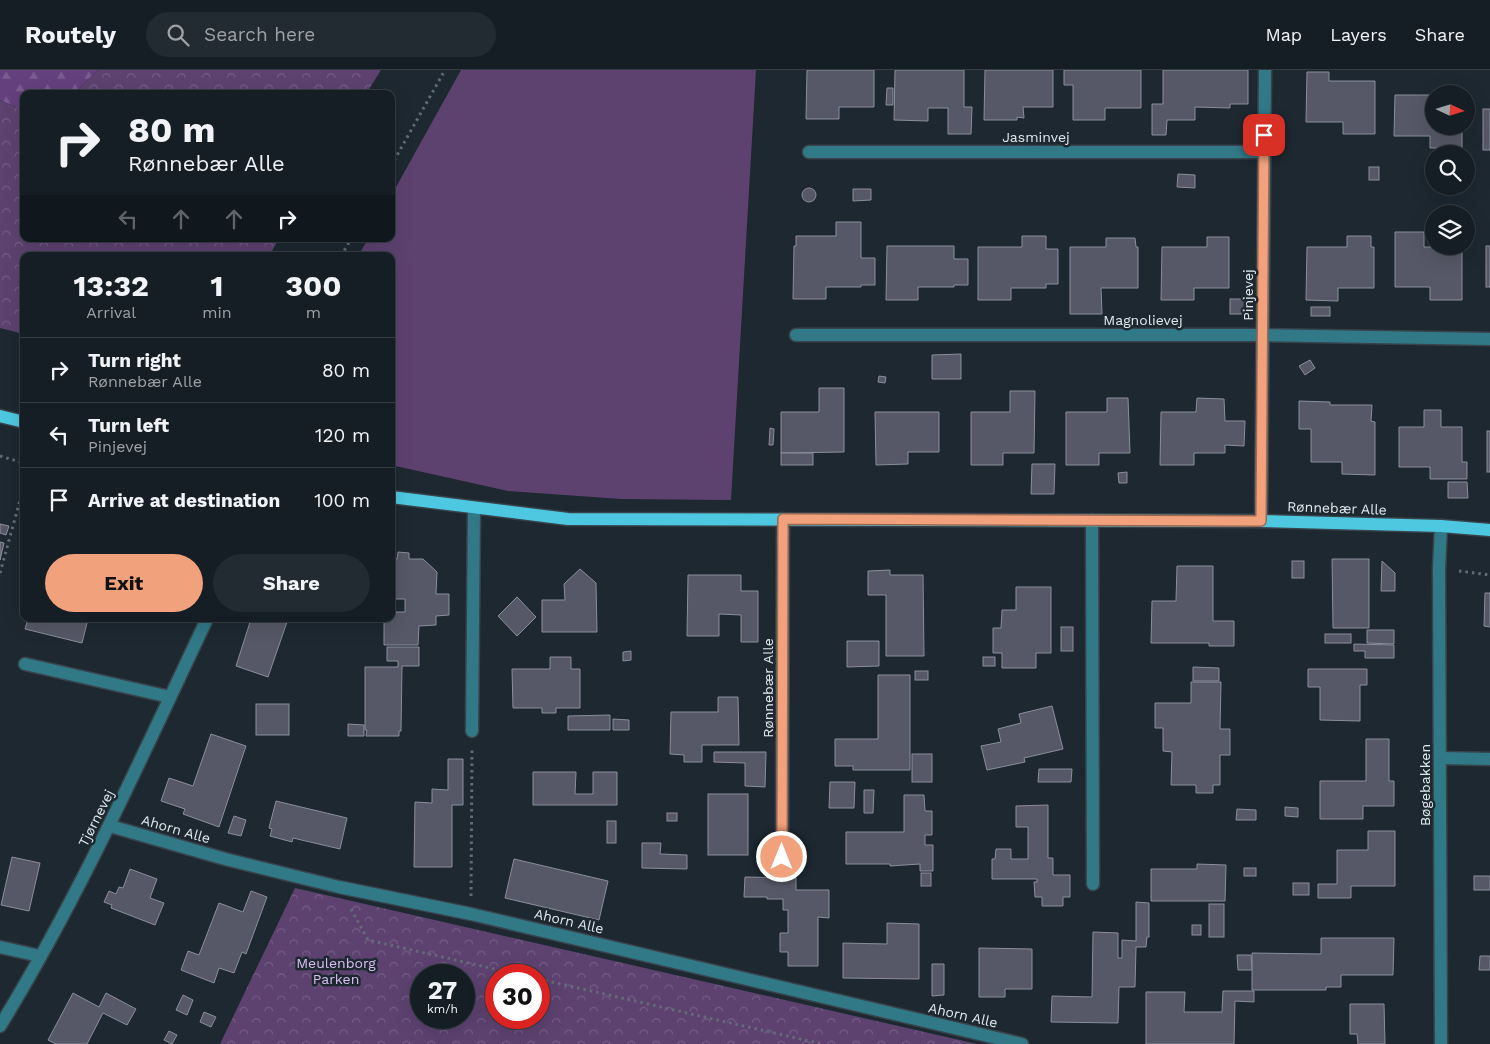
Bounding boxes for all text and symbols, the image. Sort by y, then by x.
search box [146,12,496,57]
text: Routely [25,21,116,49]
icon: search [164,21,192,49]
text: Search here [204,23,315,46]
text: Map [1265,24,1302,45]
text: Layers [1330,24,1387,45]
text: Share [1415,24,1465,45]
north arrow [1425,85,1475,135]
map controls [1425,85,1475,255]
text: 80 m [128,109,215,151]
icon: right [45,110,110,175]
pin [1243,114,1285,156]
icon: arrive [1250,121,1278,149]
street label: Jasminvej [1002,129,1070,145]
button: search [1425,145,1475,195]
text: Rønnebær Alle [128,151,285,176]
icon: left [114,205,142,233]
icon: ahead [167,205,195,233]
icon: ahead [220,205,248,233]
icon: right [273,205,301,233]
button: layers [1425,205,1475,255]
text: 13:32 [73,268,149,303]
text: 1 [211,268,223,303]
text: 300 [285,268,342,303]
street label: Pinjevej [1240,269,1256,321]
text: Arrival [86,303,136,322]
text: min [202,303,232,322]
text: m [306,303,321,322]
street label: Magnolievej [1103,312,1183,328]
text: Turn right [88,349,181,372]
icon: right [45,356,73,384]
text: 80 m [322,359,370,382]
text: Rønnebær Alle [88,372,202,391]
text: Turn left [88,414,169,437]
icon: left [45,421,73,449]
text: 120 m [315,424,370,447]
text: Pinjevej [88,437,147,456]
icon: arrive [45,486,73,514]
text: Arrive at destination [88,489,280,512]
text: 100 m [314,489,370,512]
street label: Rønnebær Alle [1287,498,1387,518]
button: Exit [45,554,203,612]
button: Share [213,554,370,612]
street label: Rønnebær Alle [760,638,776,738]
street label: Bøgebakken [1417,744,1433,826]
street label: Tjørnevej [75,787,117,849]
street label: Ahorn Alle [140,812,212,846]
position arrow [755,830,807,882]
street label: Ahorn Alle [533,905,605,937]
park label: Meulenborg Parken [296,955,376,987]
speed limit sign: 30 [485,964,550,1029]
text: 27 [428,976,457,1005]
street label: Ahorn Alle [927,999,999,1031]
text: km/h [427,1002,458,1016]

